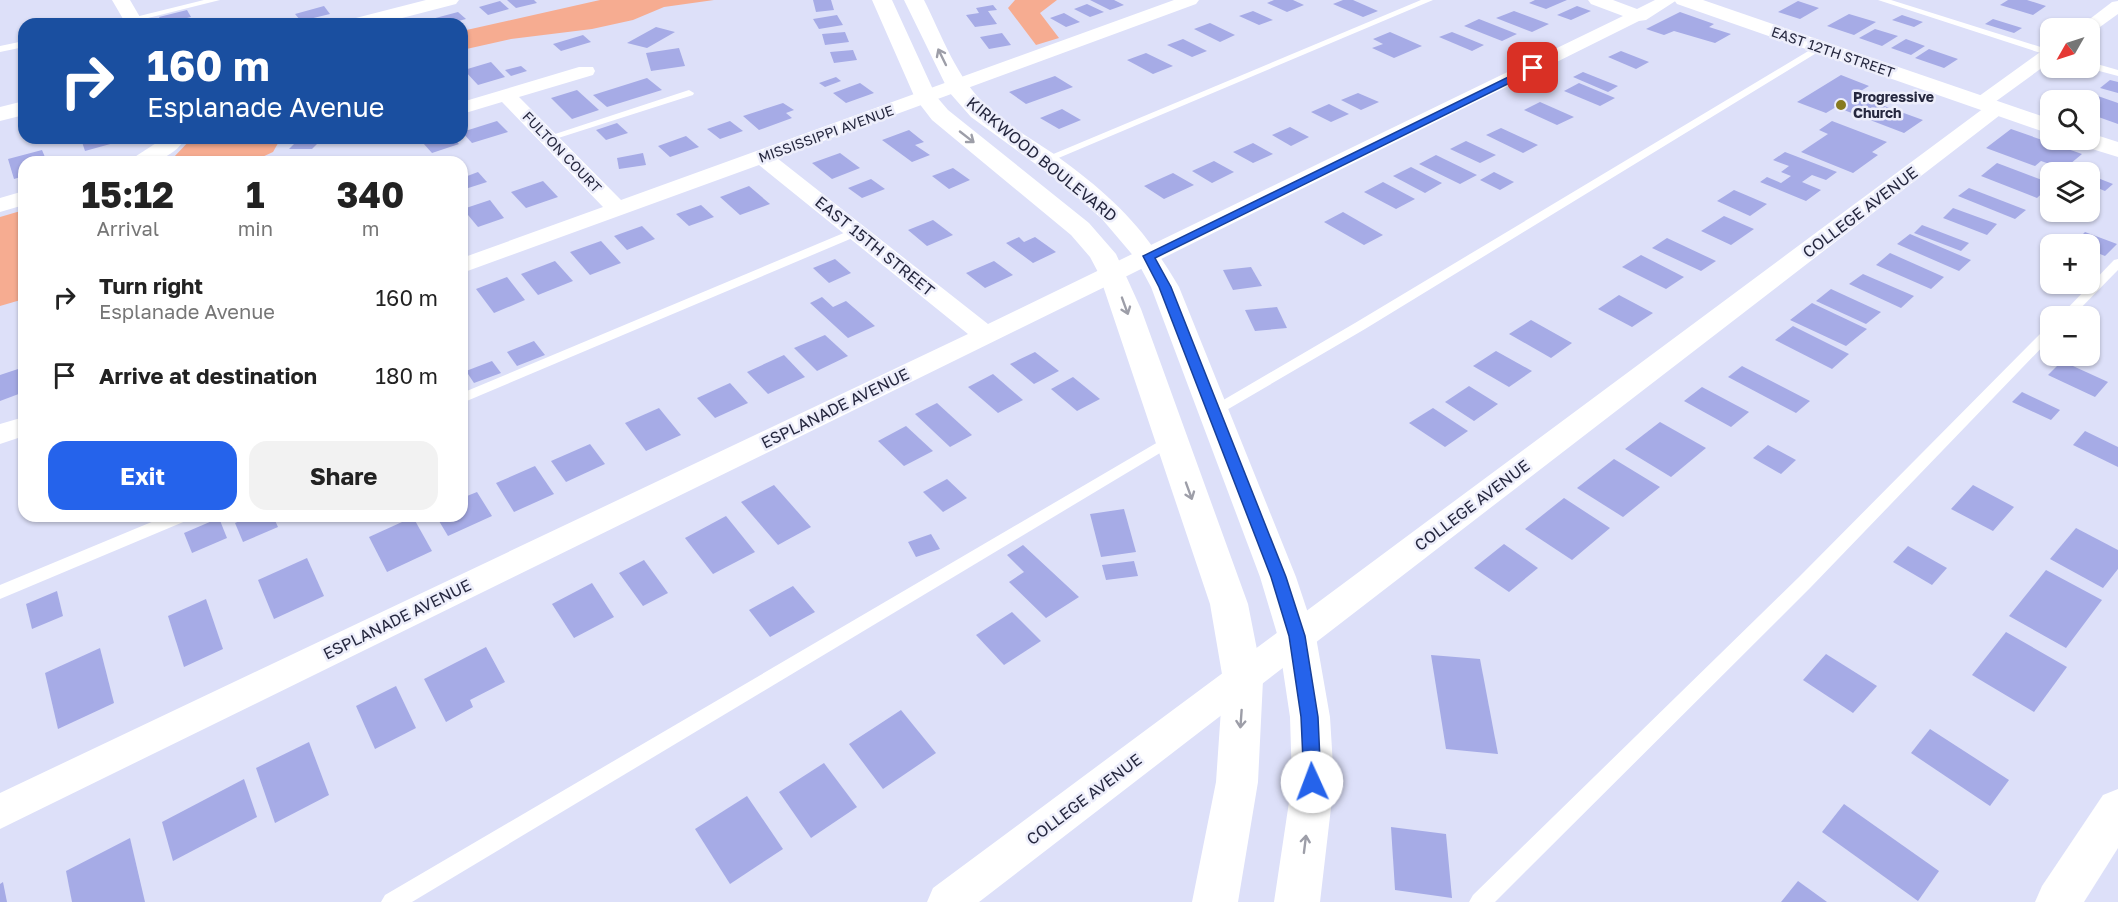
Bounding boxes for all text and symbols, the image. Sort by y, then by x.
north arrow [2040,18,2100,78]
map controls [2040,18,2100,366]
street label: EAST 12TH STREET [1769,22,1897,81]
text: 160 m [147,40,270,90]
icon: right [48,42,126,120]
pin [1507,42,1558,93]
one-way arrow [935,48,947,66]
icon: arrive [1516,51,1549,84]
place label: Progressive Church [1853,88,1934,121]
button: search [2040,90,2100,150]
text: Esplanade Avenue [147,91,384,123]
street label: KIRKWOOD BOULEVARD [963,92,1121,226]
marker: Progressive Church [1834,98,1848,112]
street label: MISSISSIPPI AVENUE [756,101,896,166]
street label: FULTON COURT [519,107,606,196]
one-way arrow [958,130,974,143]
street label: COLLEGE AVENUE [1798,162,1922,262]
button: layers [2040,162,2100,222]
text: 15:12 [82,173,174,216]
text: 1 [246,173,265,216]
text: 340 [337,173,404,216]
street label: EAST 15TH STREET [811,192,939,300]
text: Arrival [96,216,159,240]
text: min [238,216,273,240]
text: m [362,216,379,240]
button: + [2040,234,2100,294]
text: Turn right [99,272,203,299]
icon: right [48,281,81,314]
text: 160 m [375,284,438,311]
one-way arrow [1121,296,1132,315]
text: Esplanade Avenue [99,299,275,323]
button: − [2040,306,2100,366]
icon: arrive [48,359,81,392]
text: Arrive at destination [99,362,317,389]
text: 180 m [375,362,438,389]
street label: ESPLANADE AVENUE [758,364,912,452]
button: Exit [48,441,237,510]
button: Share [249,441,438,510]
street label: COLLEGE AVENUE [1410,455,1534,555]
one-way arrow [1184,481,1195,500]
street label: ESPLANADE AVENUE [320,575,474,663]
one-way arrow [1235,709,1246,729]
street label: COLLEGE AVENUE [1022,749,1146,849]
position arrow [1280,750,1344,814]
one-way arrow [1300,835,1311,855]

